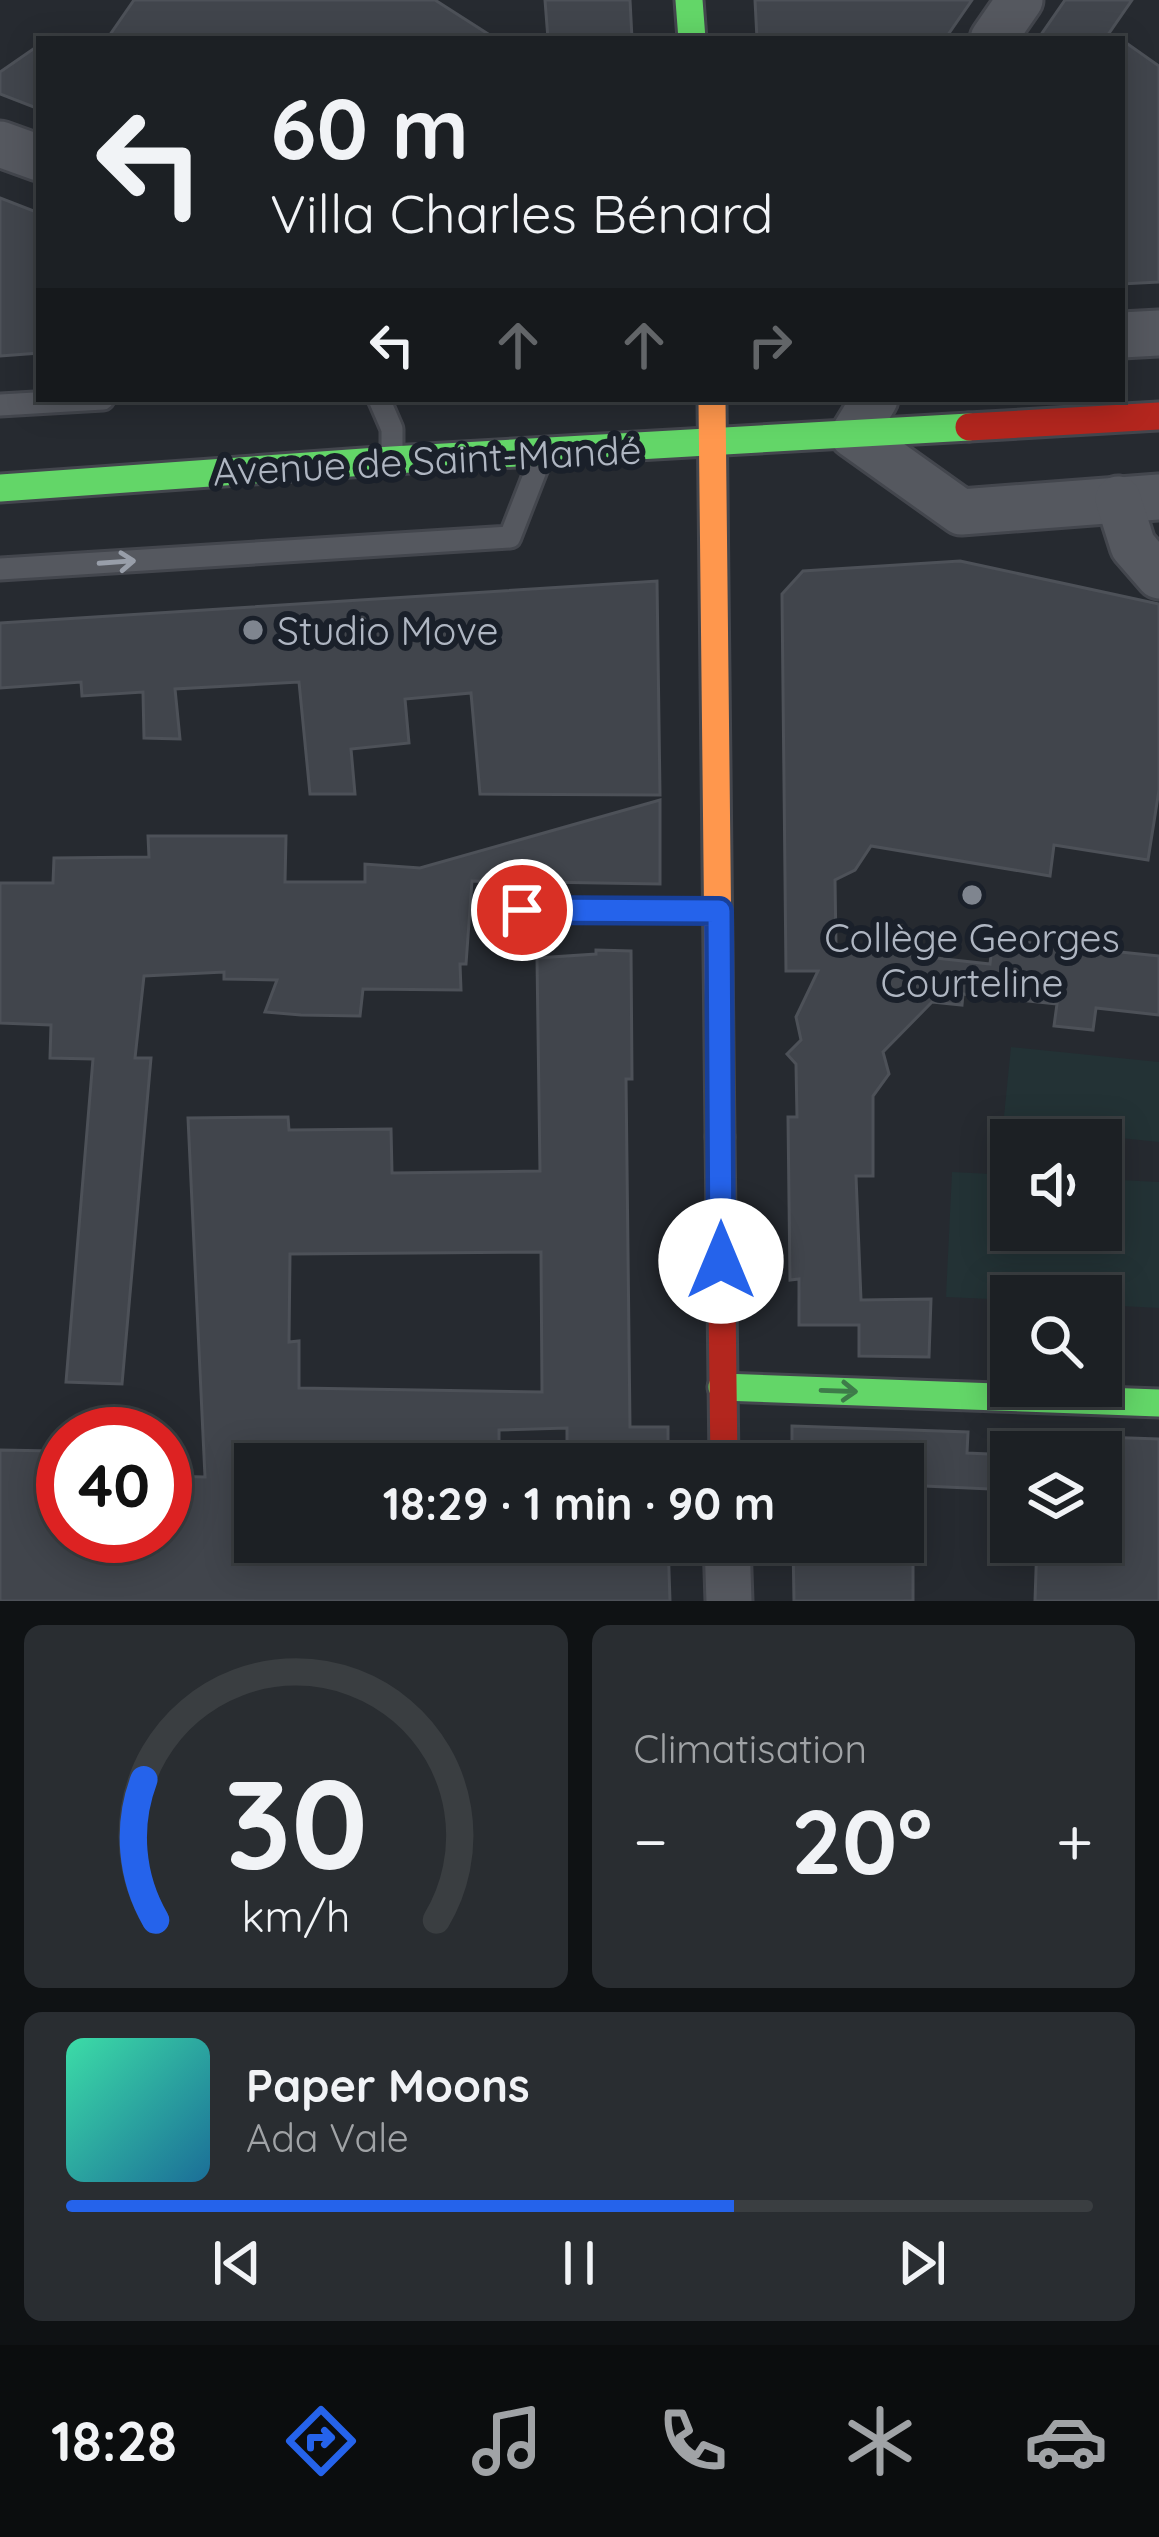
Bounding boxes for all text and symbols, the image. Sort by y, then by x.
text: 60 m [270,75,469,180]
icon: left [72,84,228,240]
text: Villa Charles Bénard [270,179,774,247]
icon: left [359,312,425,378]
icon: ahead [485,312,551,378]
icon: ahead [611,312,677,378]
icon: right [737,312,803,378]
street label: Avenue de Saint-Mandé [211,424,643,496]
one-way arrow [97,550,136,573]
place label: Studio Move [277,606,499,655]
marker: Studio Move [240,617,266,643]
pin [471,859,573,961]
icon: arrive [489,877,555,943]
marker: Collège Georges Courteline [959,882,985,908]
place label: Collège Georges Courteline [824,913,1120,1007]
map controls [990,1119,1122,1563]
button: sound [990,1119,1122,1251]
position arrow [658,1198,784,1324]
button: search [990,1275,1122,1407]
one-way arrow [819,1380,858,1403]
speed limit sign: 40 [36,1407,192,1563]
button: layers [990,1431,1122,1563]
text: 18:29 · 1 min · 90 m [383,1475,775,1531]
text: Climatisation [634,1724,867,1773]
text: 30 [224,1744,368,1900]
text: 20° [791,1784,933,1897]
text: − [634,1799,668,1882]
text: + [1056,1799,1093,1882]
text: km/h [241,1888,350,1942]
text: Paper Moons [246,2057,530,2113]
text: Ada Vale [246,2113,409,2162]
icon: previous [204,2230,270,2296]
icon: pause [546,2230,612,2296]
icon: next [889,2230,955,2296]
icon: directions [279,2399,363,2483]
icon: music [465,2399,549,2483]
icon: phone [651,2399,735,2483]
icon: climate [838,2399,922,2483]
icon: car [1024,2399,1108,2483]
text: 18:28 [51,2407,177,2475]

